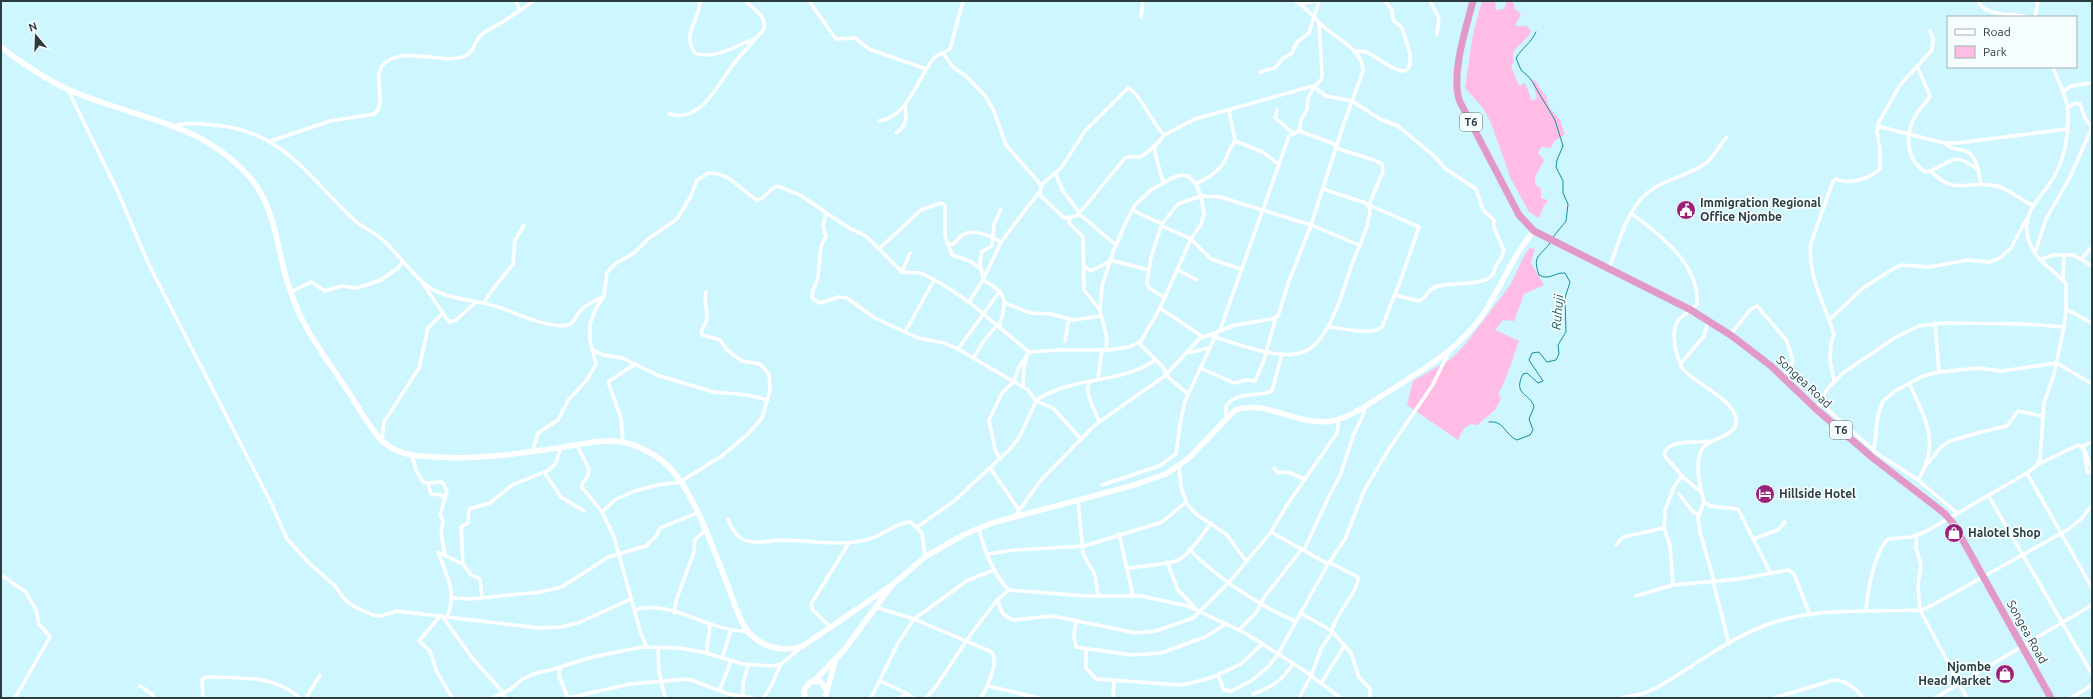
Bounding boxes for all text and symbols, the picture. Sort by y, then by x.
north arrow [16,16,56,56]
legend [1947,16,2077,68]
text: N [27,20,39,34]
text: Road [1983,25,2011,38]
text: Park [1983,45,2007,58]
road number: T6 [1460,113,1482,131]
place label: Immigration Regional Office Njombe [1700,196,1821,223]
public building icon: Immigration Regional Office Njombe [1675,199,1697,221]
water label: Ruhuji [1548,293,1566,330]
street label: Songea Road [1774,353,1834,410]
road number: T6 [1830,421,1852,439]
hotel icon: Hillside Hotel [1754,483,1776,505]
place label: Hillside Hotel [1779,487,1856,500]
shop icon: Halotel Shop [1943,522,1965,544]
place label: Halotel Shop [1968,526,2041,539]
street label: Songea Road [2005,598,2050,666]
place label: Njombe Head Market [1918,660,1991,687]
shop icon: Njombe Head Market [1994,663,2016,685]

